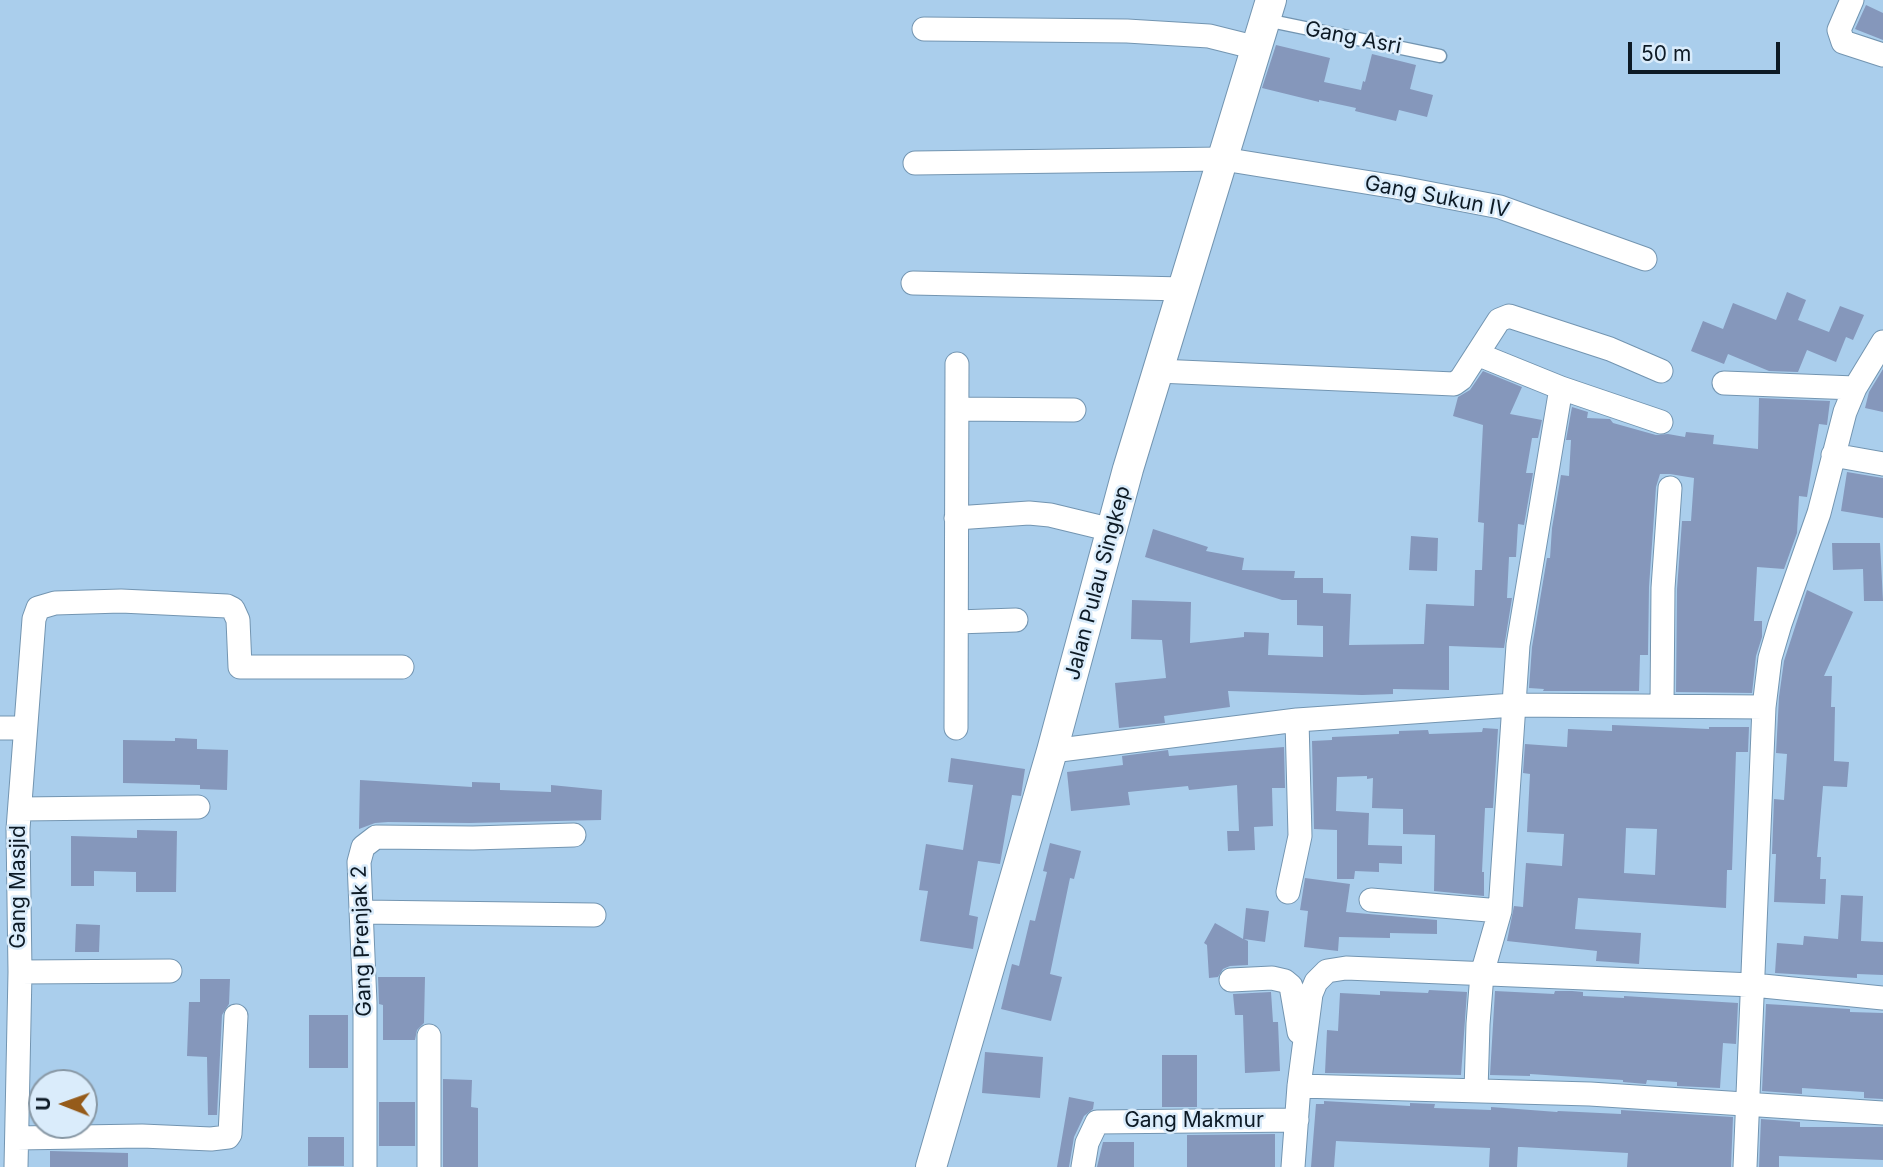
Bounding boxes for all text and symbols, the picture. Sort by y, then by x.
street label: Gang Asri [1303,16,1403,60]
scale bar [1631,28,1783,72]
text: 50 m [1641,41,1691,66]
street label: Gang Sukun IV [1362,171,1512,223]
street label: Jalan Pulau Singkep [1060,483,1136,683]
street label: Gang Masjid [6,825,32,949]
street label: Gang Prenjak 2 [347,865,377,1017]
north arrow [28,1069,98,1139]
text: U [32,1097,55,1111]
street label: Gang Makmur [1124,1108,1264,1134]

